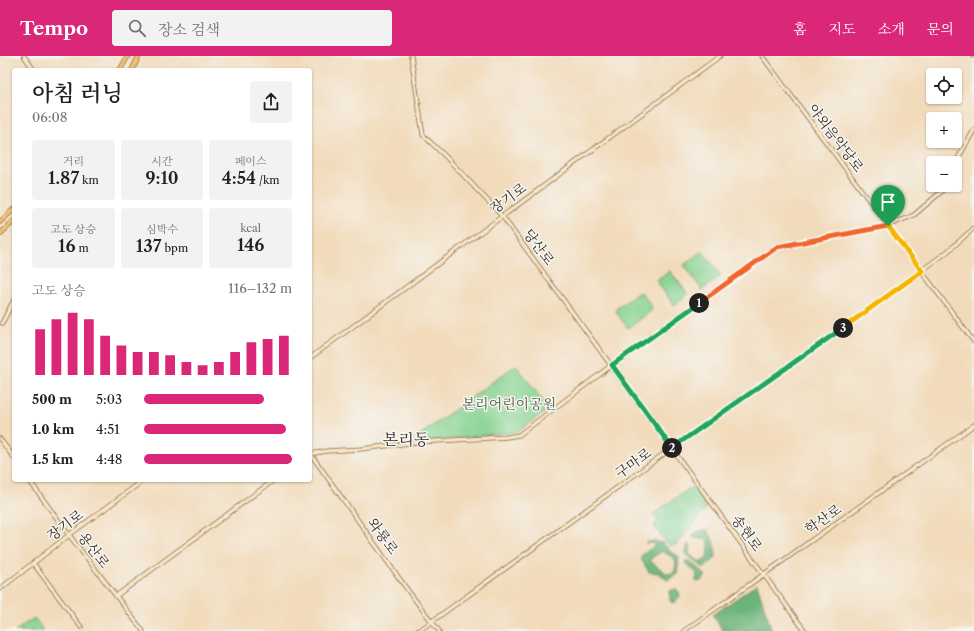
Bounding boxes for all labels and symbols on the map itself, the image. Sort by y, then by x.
street label: 야외음악당로 [804,100,868,176]
street label: 장기로 [486,179,530,217]
pin [871,185,905,226]
street label: 당산로 [520,225,559,269]
pin: 1 [689,293,709,313]
pin: 3 [833,318,853,338]
park label: 본리어린이공원 [462,395,556,413]
district label: 본리동 [383,429,430,449]
pin: 2 [662,438,682,458]
street label: 구마로 [611,444,655,482]
street label: 학산로 [801,500,845,538]
street label: 장기로 [43,505,87,544]
street label: 송현로 [728,511,766,555]
street label: 와룡로 [364,514,402,558]
street label: 용산로 [74,528,114,572]

